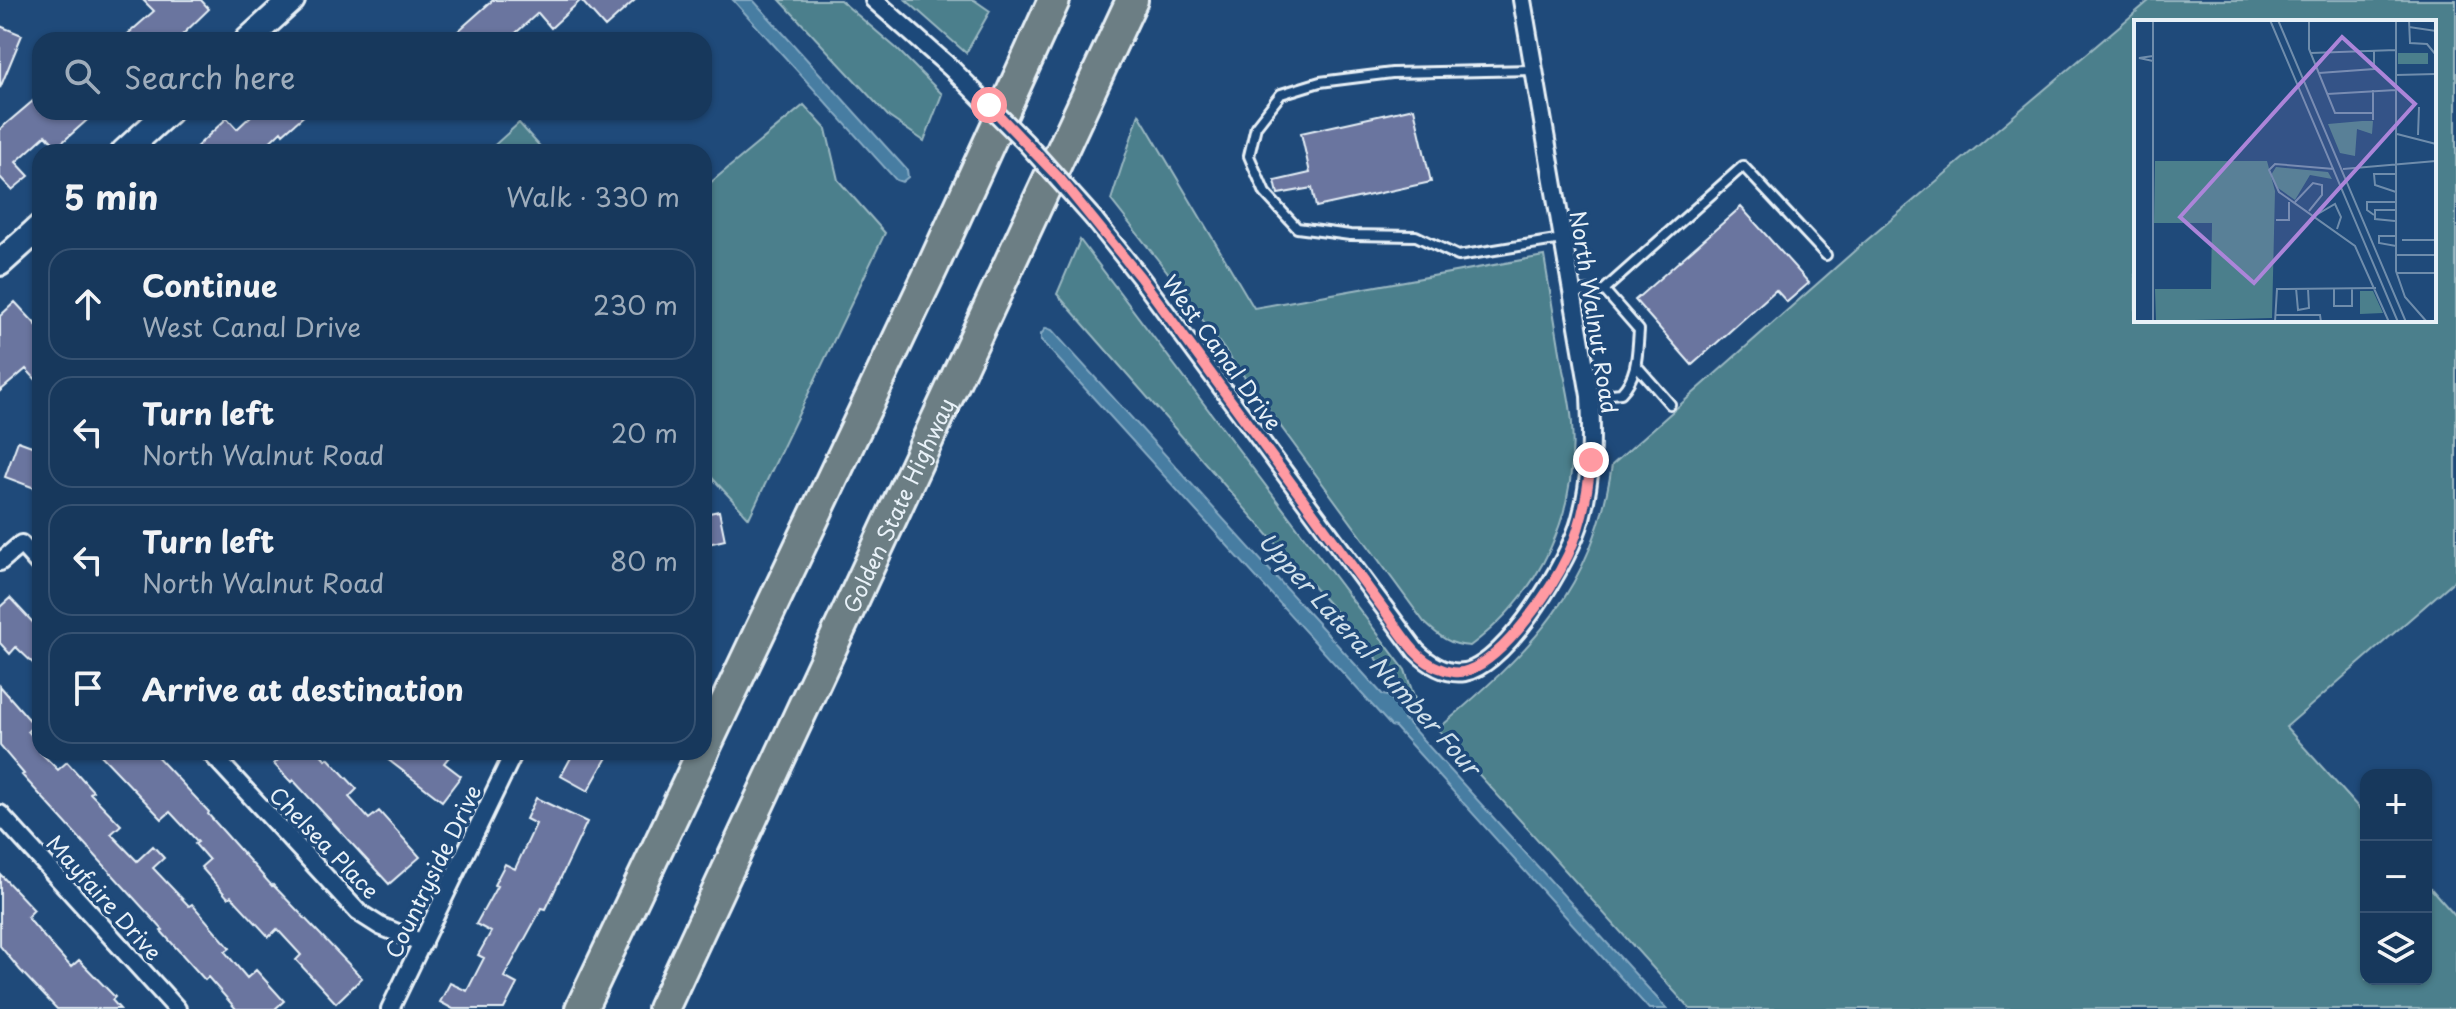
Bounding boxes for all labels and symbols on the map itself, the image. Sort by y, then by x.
inset map [2134,20,2436,322]
route start [971,87,1007,123]
street label: North Walnut Road [1563,208,1627,416]
street label: West Canal Drive [1155,267,1291,437]
street label: Golden State Highway [833,392,962,618]
route end [1573,442,1609,478]
water label: Upper Lateral Number Four [1251,523,1492,786]
street label: Chelsea Place [263,778,387,906]
street label: Countryside Drive [376,779,488,963]
street label: Mayfaire Drive [40,827,170,967]

